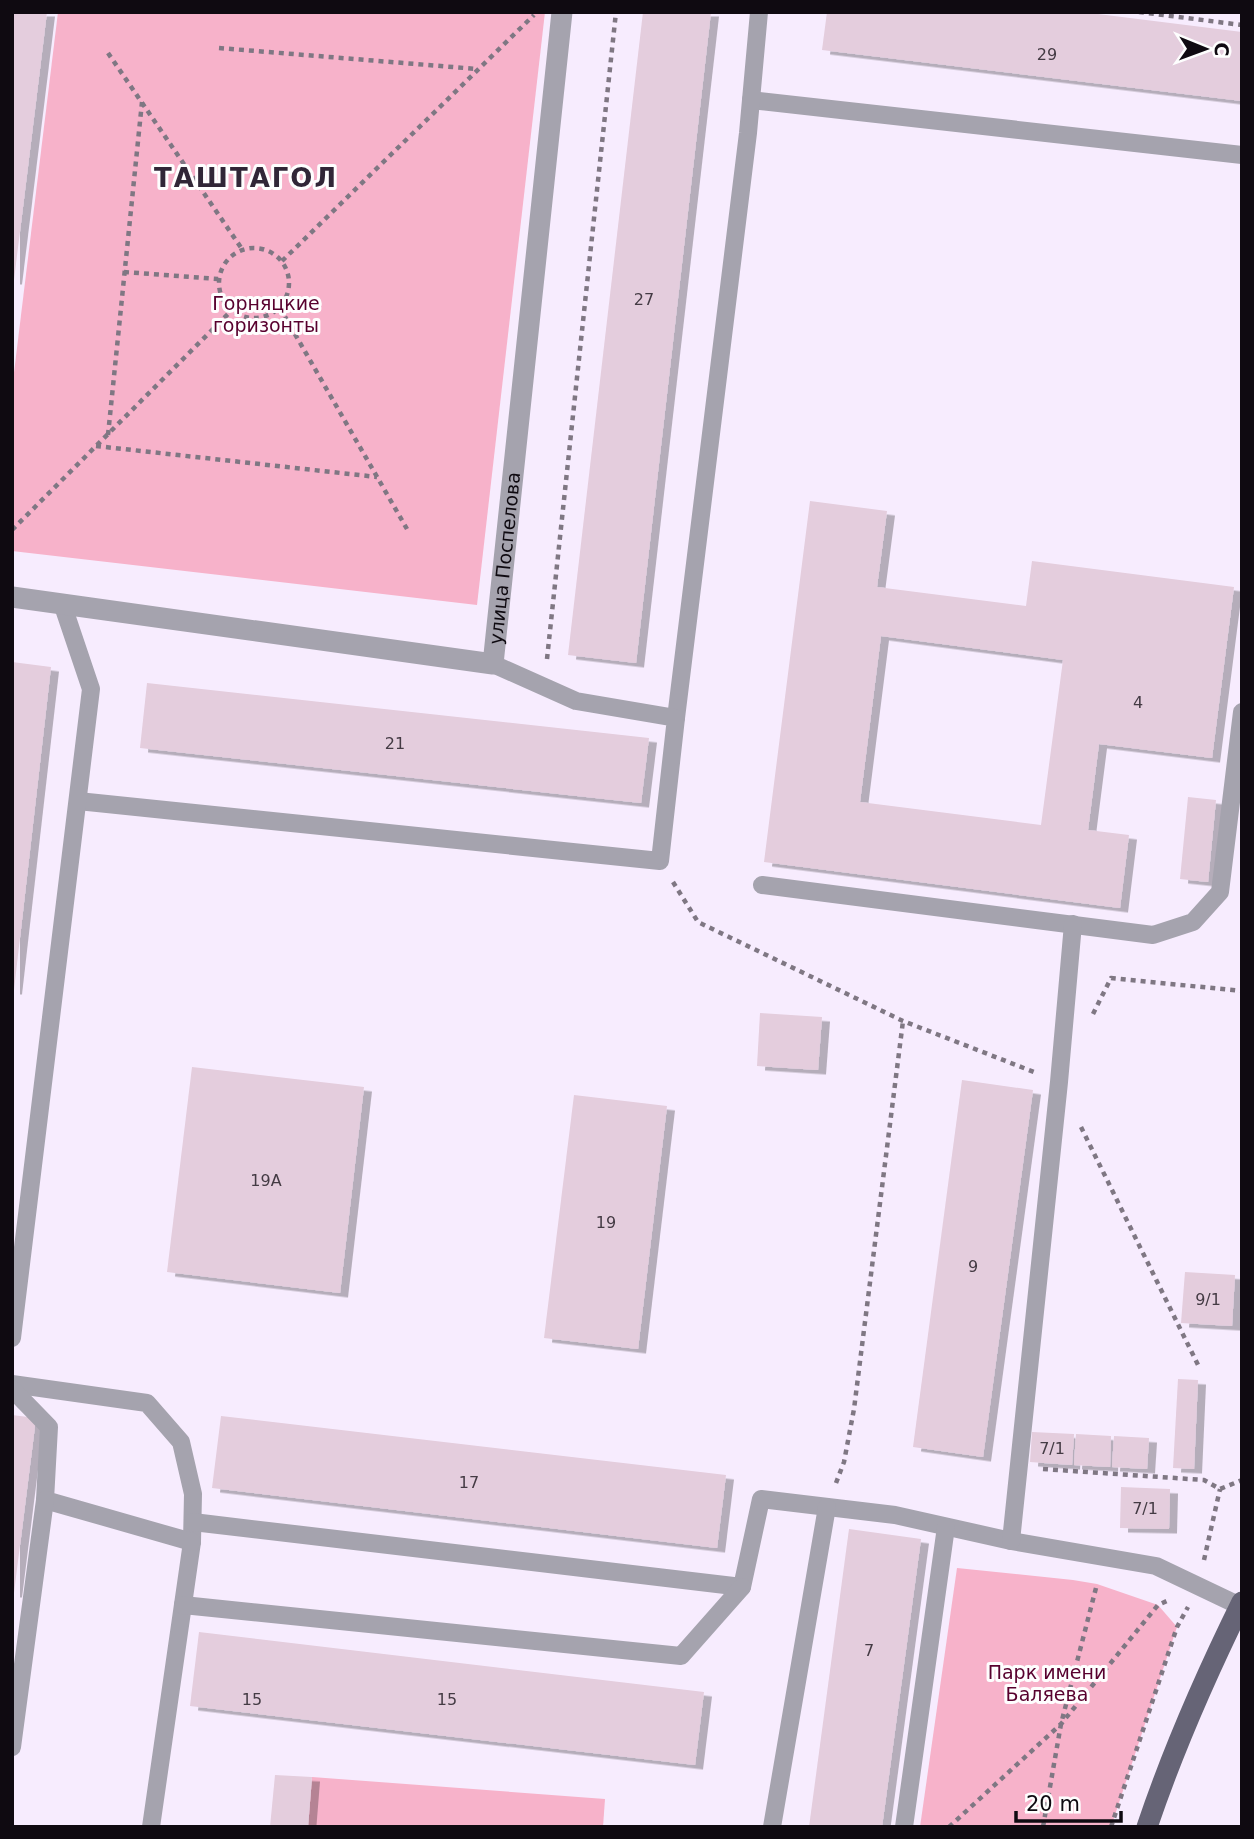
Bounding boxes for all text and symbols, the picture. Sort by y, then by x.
north arrow [1170,14,1240,84]
text: С [1211,42,1233,56]
house number: 29 [1037,45,1057,64]
district label: ТАШТАГОЛ [154,163,338,193]
house number: 27 [634,290,654,309]
park label: Горняцкие горизонты [212,292,320,336]
street label: улица Поспелова [484,471,524,646]
house number: 4 [1133,693,1143,712]
house number: 21 [385,734,405,753]
house number: 19А [250,1171,282,1190]
house number: 19 [596,1213,616,1232]
house number: 9 [968,1257,978,1276]
house number: 9/1 [1195,1290,1221,1309]
house number: 7/1 [1039,1439,1065,1458]
house number: 17 [459,1473,479,1492]
house number: 7/1 [1132,1499,1158,1518]
house number: 7 [864,1641,874,1660]
park label: Парк имени Баляева [988,1661,1106,1705]
house number: 15 [242,1690,262,1709]
house number: 15 [437,1690,457,1709]
scale bar [1016,1780,1121,1824]
text: 20 m [1026,1792,1080,1816]

